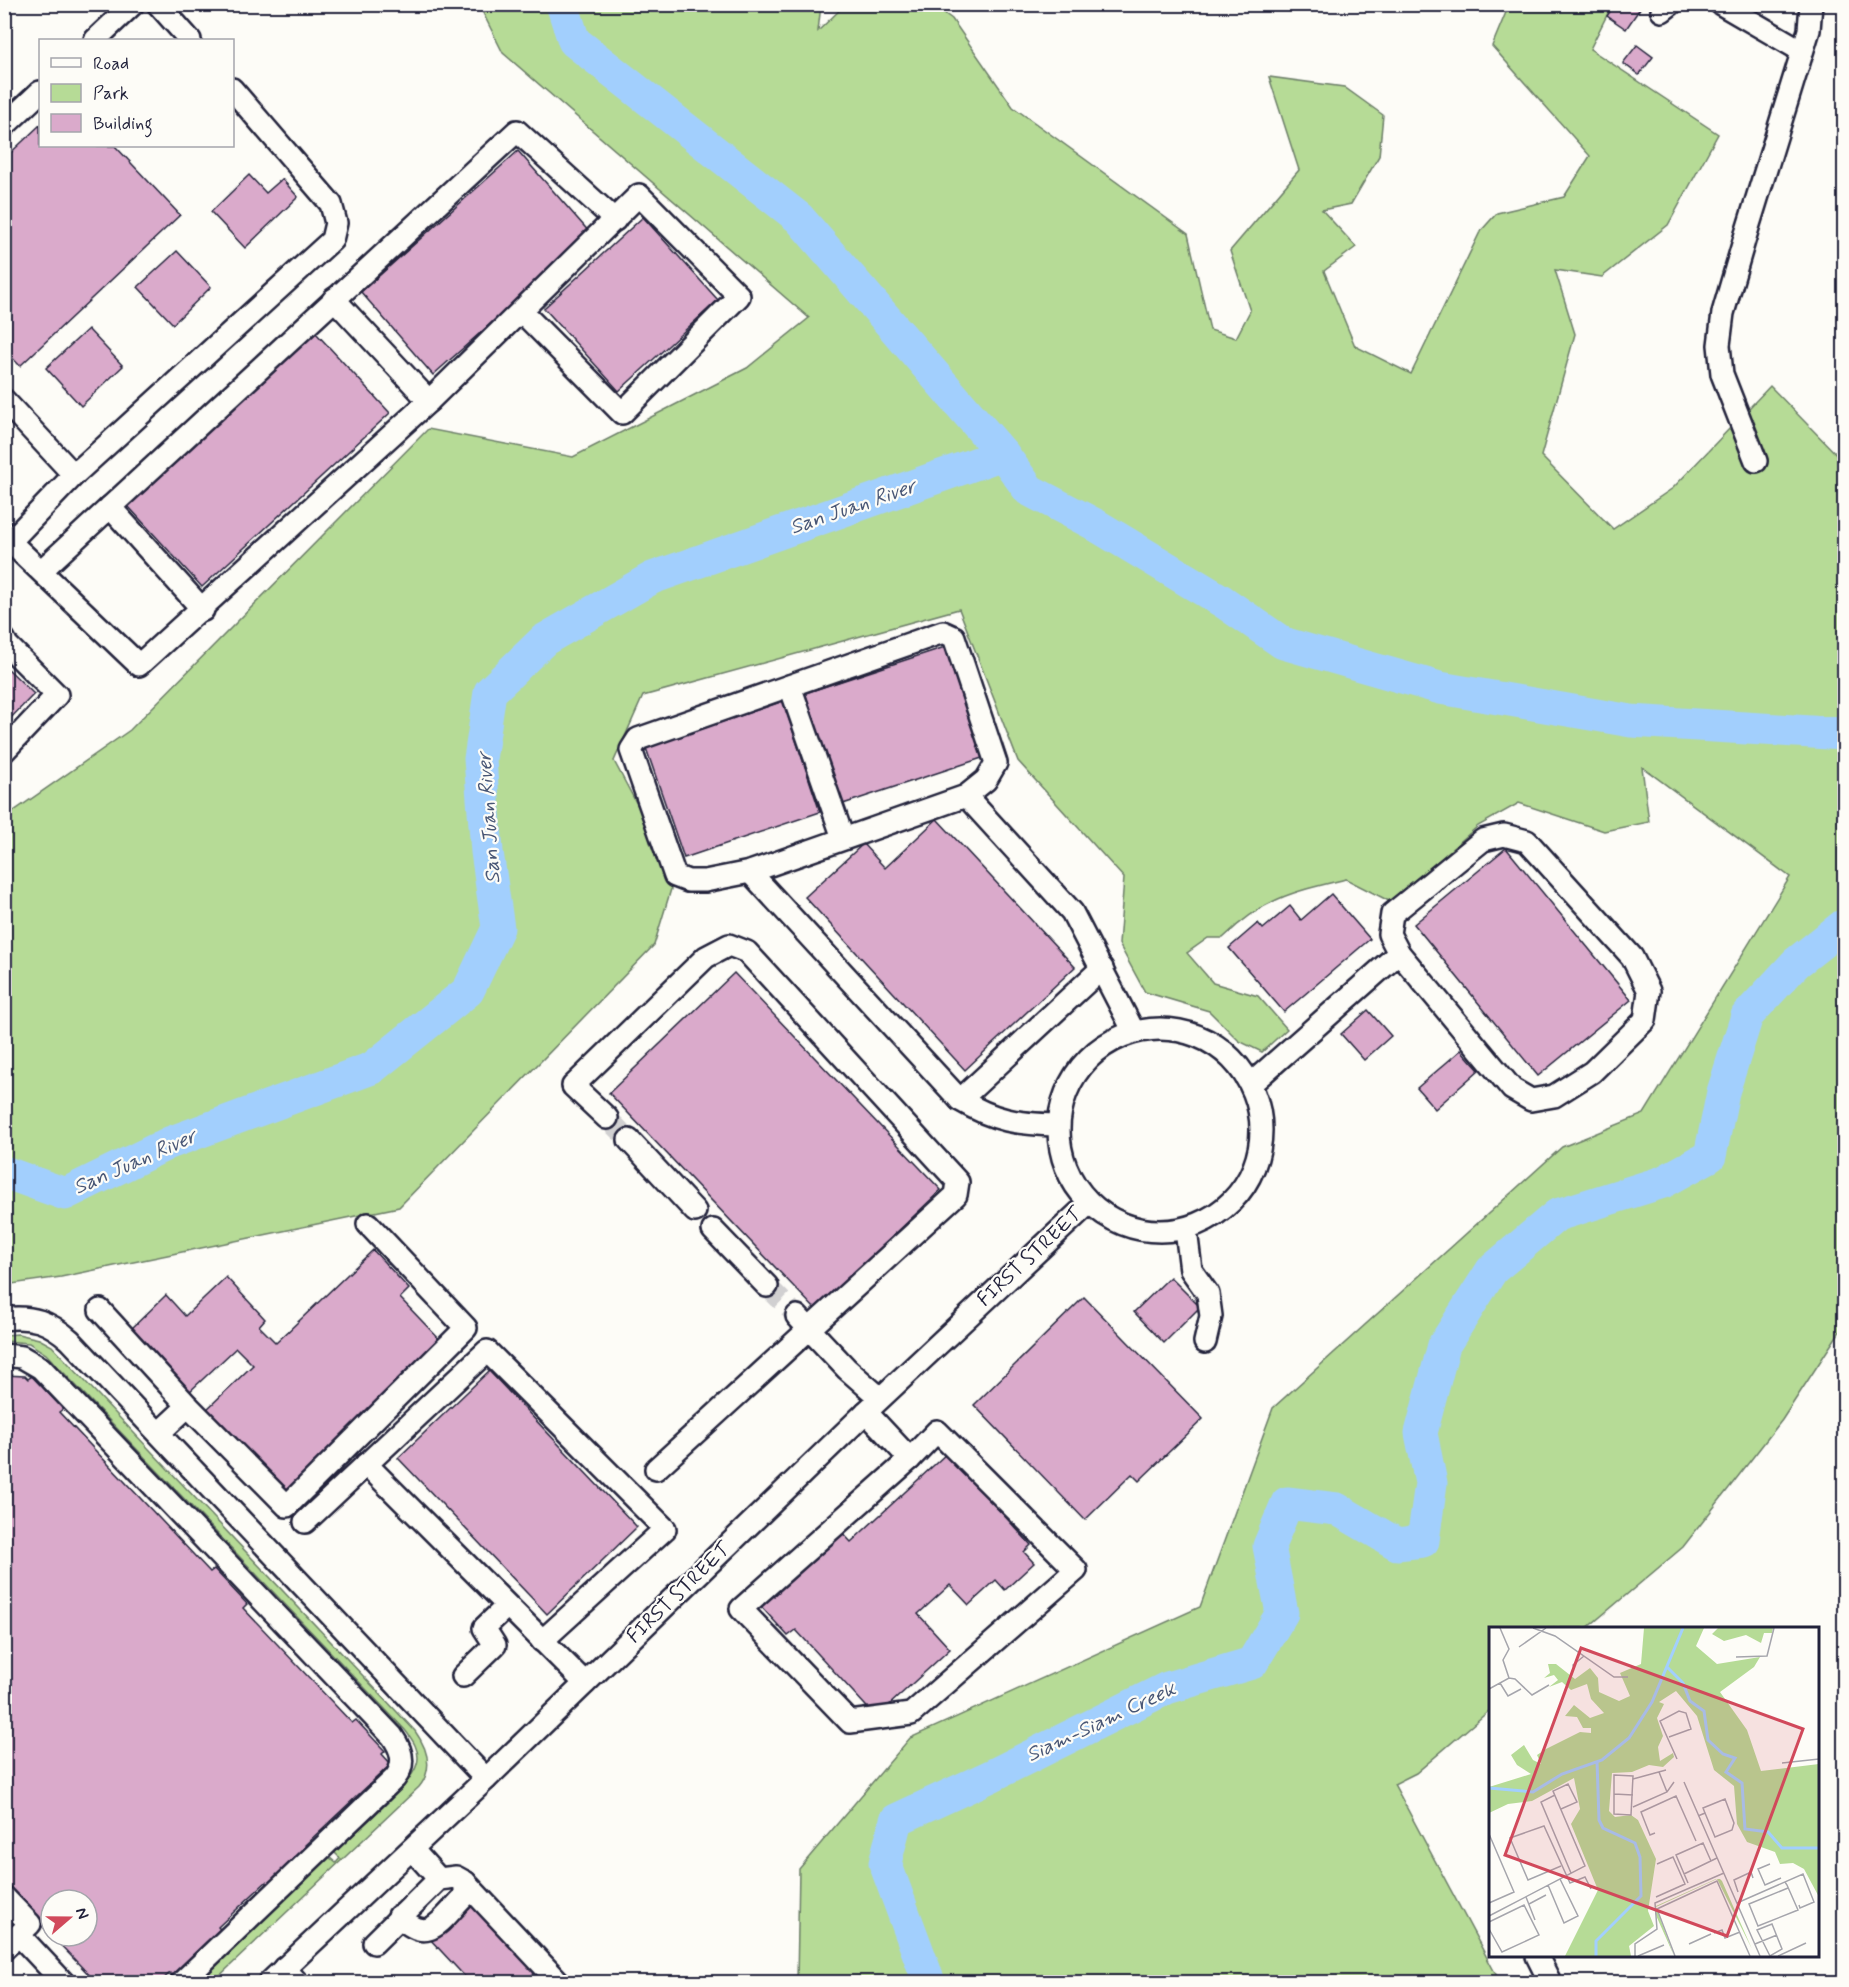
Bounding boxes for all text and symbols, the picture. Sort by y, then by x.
legend [39,39,234,147]
text: Road [93,52,129,76]
text: Park [93,82,129,106]
text: Building [93,112,153,138]
water label: San Juan River [786,472,922,542]
water label: San Juan River [470,749,508,885]
water label: San Juan River [69,1122,203,1202]
street label: FIRST STREET [972,1200,1090,1313]
street label: FIRST STREET [621,1536,738,1650]
inset map [1489,1627,1819,1957]
water label: Siam-Siam Creek [1022,1675,1181,1769]
north arrow [39,1888,99,1948]
text: N [70,1905,93,1922]

